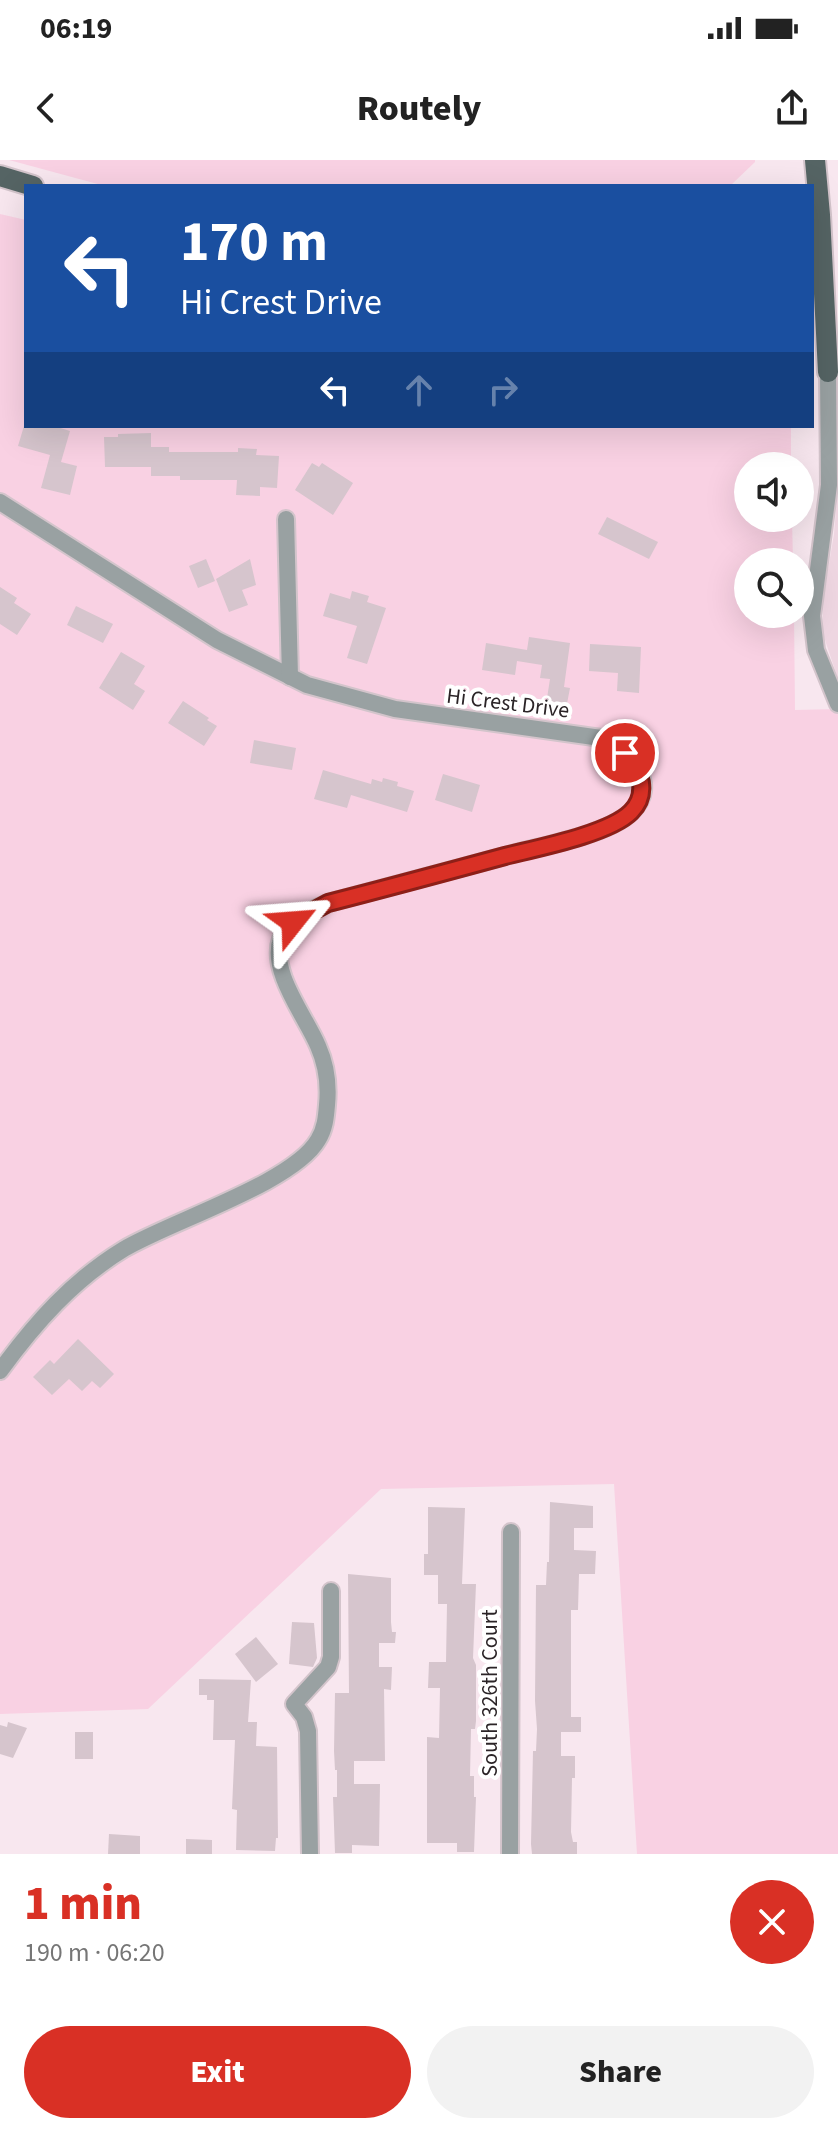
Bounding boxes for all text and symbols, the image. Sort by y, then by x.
text: 06:19 [40,7,112,50]
text: Routely [357,83,481,134]
icon: back [24,86,68,130]
icon: share [770,86,814,130]
text: 170 m [180,203,328,282]
icon: left [48,216,152,320]
text: Hi Crest Drive [180,277,382,328]
icon: left [313,368,357,412]
icon: ahead [397,368,441,412]
icon: right [481,368,525,412]
map controls [734,452,814,628]
button: sound [734,452,814,532]
button: search [734,548,814,628]
street label: Hi Crest Drive [445,680,571,726]
pin [591,719,659,787]
icon: arrive [603,731,647,775]
position arrow [251,880,335,964]
street label: South 326th Court [474,1609,506,1777]
text: 1 min [24,1870,142,1938]
button: close [730,1880,814,1964]
text: 190 m · 06:20 [24,1934,165,1971]
button: Exit [24,2026,411,2118]
button: Share [427,2026,814,2118]

